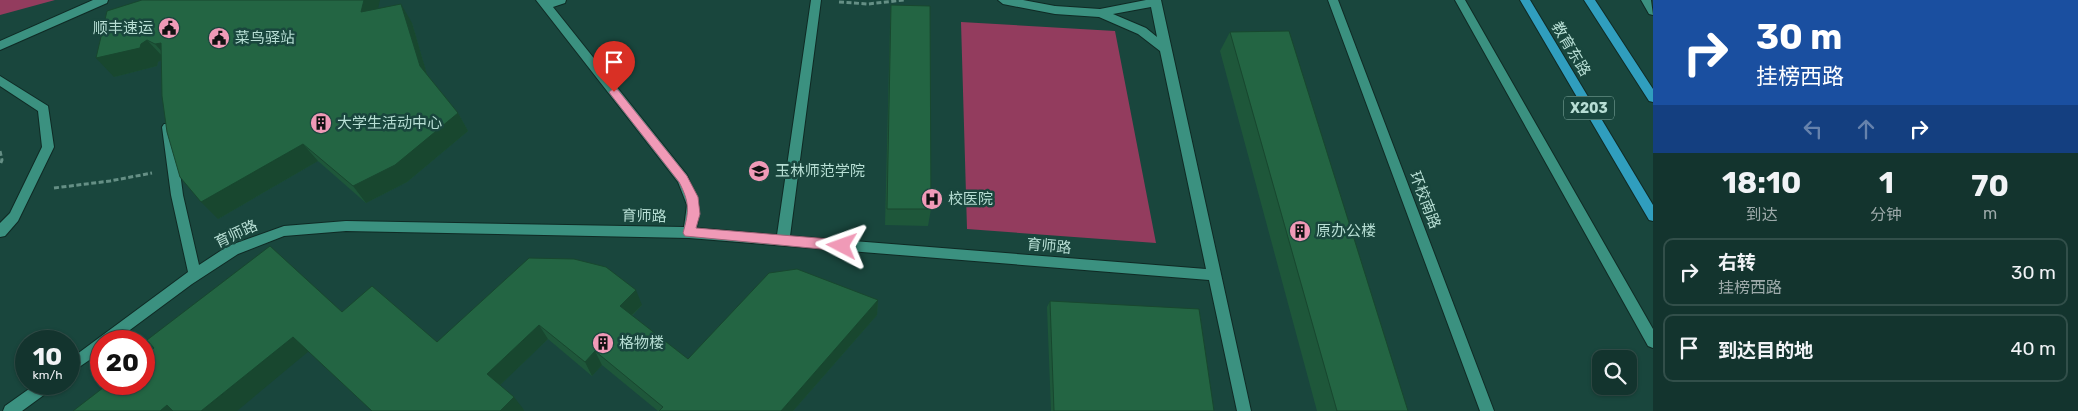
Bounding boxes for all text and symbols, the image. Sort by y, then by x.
public building icon: 顺丰速运 [157,16,181,40]
text: 30 m [1756,16,1842,58]
place label: 顺丰速运 [93,19,153,37]
street label: 教育东路 [1548,19,1594,79]
icon: right [1673,20,1738,85]
public building icon: 菜鸟驿站 [207,26,231,50]
place label: 菜鸟驿站 [235,29,295,47]
pin [593,41,635,92]
icon: arrive [600,48,628,76]
text: 挂榜西路 [1756,63,1844,90]
road number: X203 [1564,96,1614,120]
building icon: 大学生活动中心 [309,111,333,135]
place label: 大学生活动中心 [337,114,442,132]
icon: left [1799,115,1827,143]
icon: ahead [1852,115,1880,143]
icon: right [1905,115,1933,143]
school or university icon: 玉林师范学院 [747,159,771,183]
place label: 玉林师范学院 [775,162,865,180]
text: 18:10 [1722,165,1801,201]
text: 1 [1879,165,1894,201]
text: 70 [1971,168,2009,204]
street label: 环校南路 [1406,169,1444,231]
hospital icon: 校医院 [920,187,944,211]
place label: 校医院 [948,190,993,208]
text: m [1983,204,1997,223]
text: 到达 [1746,205,1778,224]
text: 分钟 [1870,205,1902,224]
street label: 育师路 [621,207,667,225]
street label: 育师路 [212,216,260,252]
position arrow [815,219,867,271]
building icon: 原办公楼 [1288,219,1312,243]
place label: 原办公楼 [1316,222,1376,240]
street label: 育师路 [1026,235,1072,257]
text: 右转 [1718,251,1756,274]
icon: right [1675,258,1703,286]
text: 30 m [2011,261,2056,284]
text: 挂榜西路 [1718,278,1782,297]
speed limit sign: 20 [90,330,155,395]
building icon: 格物楼 [591,331,615,355]
place label: 格物楼 [619,334,664,352]
icon: arrive [1675,334,1703,362]
text: 40 m [2011,337,2056,360]
text: 到达目的地 [1718,339,1813,362]
text: 10 [33,342,62,371]
map controls [1592,350,1637,395]
button: search [1592,350,1637,395]
text: km/h [33,368,62,382]

